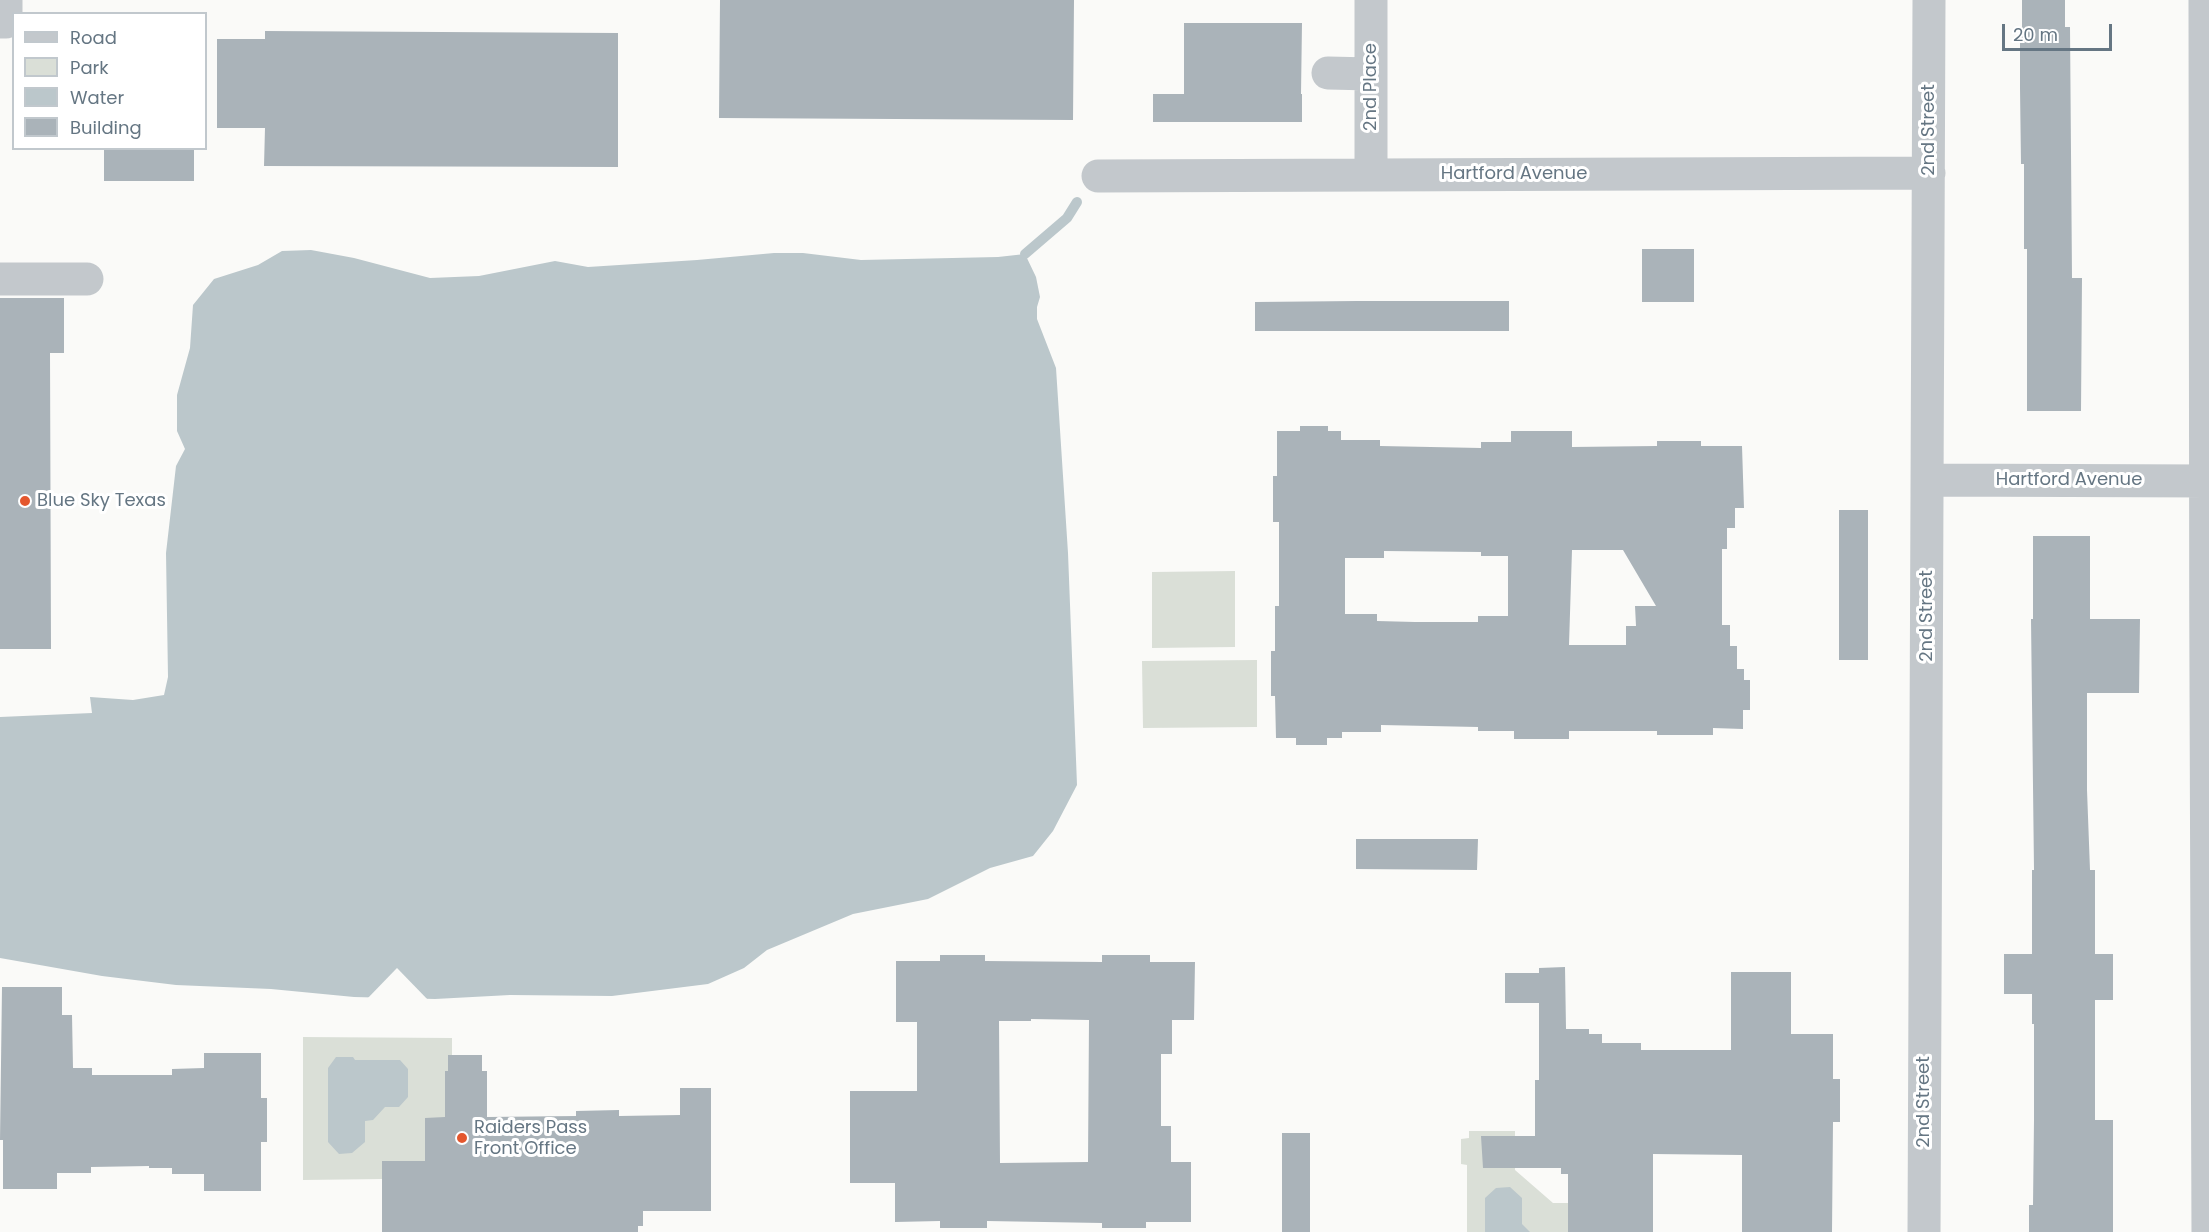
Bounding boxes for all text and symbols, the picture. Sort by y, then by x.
legend [12,12,207,150]
scale bar [2005,12,2114,50]
text: 20 m [2013,22,2058,47]
text: Road [70,25,117,50]
street label: 2nd Place [1360,43,1382,131]
text: Park [70,55,109,80]
street label: 2nd Street [1918,84,1940,176]
text: Water [70,85,124,110]
text: Building [70,115,142,140]
street label: Hartford Avenue [1441,163,1587,185]
street label: Hartford Avenue [1996,469,2142,491]
place label: Blue Sky Texas [37,490,166,512]
marker: Blue Sky Texas [18,494,32,508]
street label: 2nd Street [1916,570,1938,662]
street label: 2nd Street [1913,1056,1935,1148]
place label: Raiders Pass Front Office [474,1117,587,1160]
marker: Raiders Pass Front Office [455,1131,469,1145]

